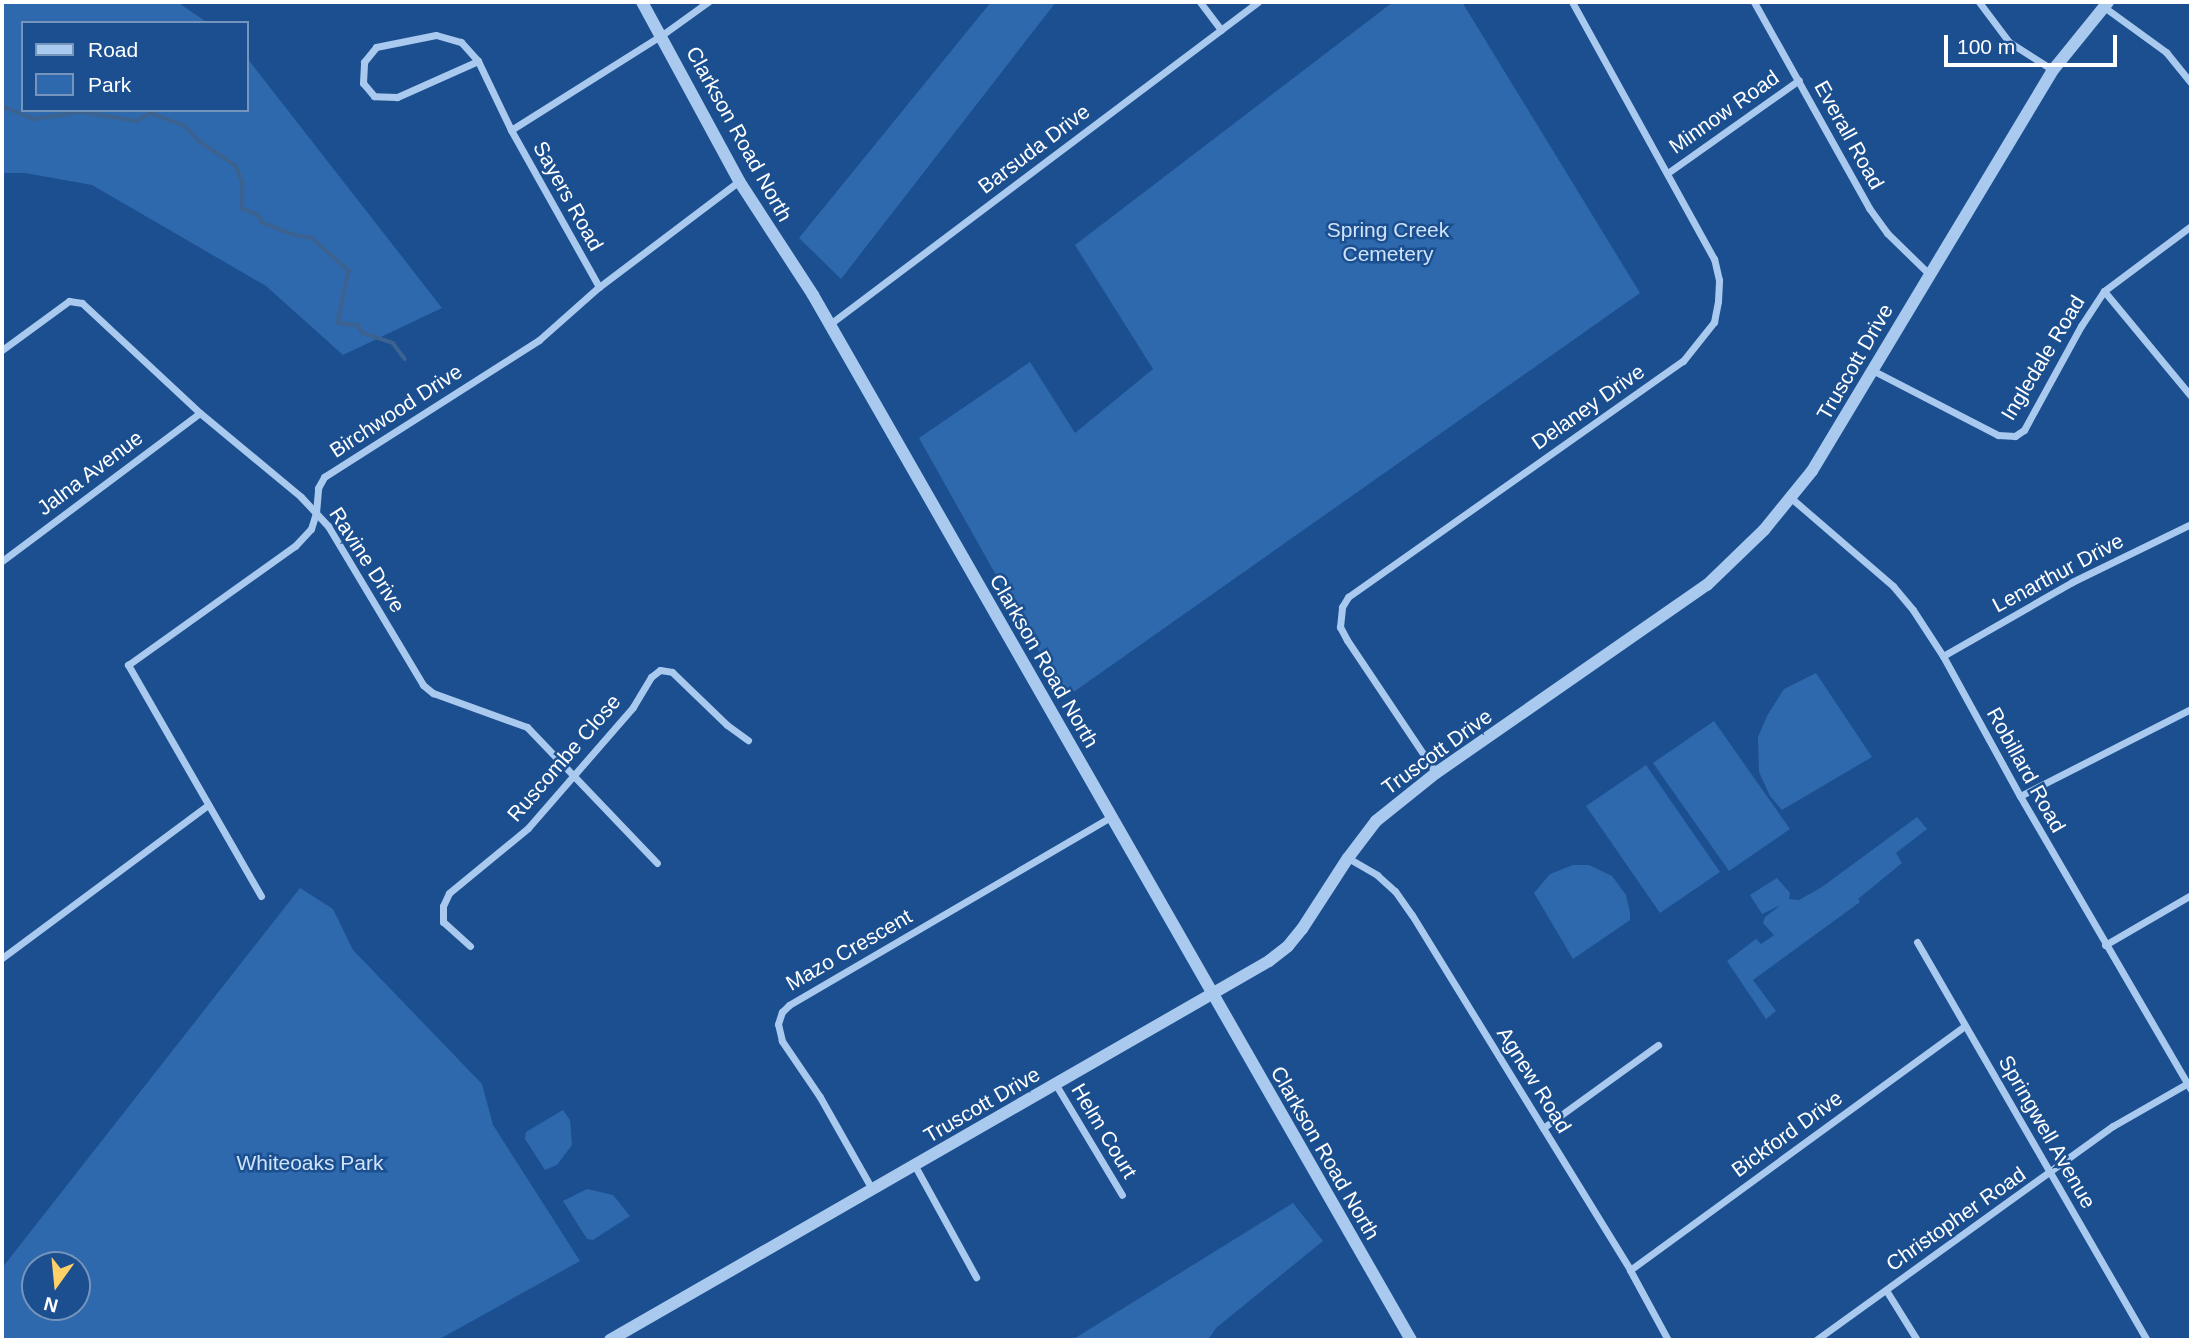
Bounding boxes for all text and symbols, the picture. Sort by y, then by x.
legend [21,21,248,112]
scale bar [1948,21,2121,65]
text: 100 m [1957,35,2015,58]
text: Road [88,38,138,61]
street label: Clarkson Road North [680,42,798,226]
street label: Minnow Road [1664,65,1784,159]
text: Park [88,73,131,96]
street label: Everall Road [1809,76,1889,194]
street label: Barsuda Drive [973,99,1095,199]
street label: Sayers Road [528,137,608,255]
park label: Spring Creek Cemetery [1327,217,1449,267]
street label: Ingledale Road [1996,291,2090,425]
street label: Truscott Drive [1812,299,1898,425]
street label: Birchwood Drive [325,359,467,463]
street label: Delaney Drive [1527,359,1649,455]
street label: Jalna Avenue [32,425,148,521]
street label: Ravine Drive [324,503,410,617]
street label: Lenarthur Drive [1988,528,2128,618]
street label: Clarkson Road North [984,570,1104,752]
street label: Ruscombe Close [502,689,626,827]
street label: Robillard Road [1981,703,2071,837]
street label: Truscott Drive [1377,704,1497,800]
street label: Mazo Crescent [782,904,916,996]
street label: Agnew Road [1491,1022,1577,1138]
street label: Springwell Avenue [1993,1051,2101,1213]
street label: Truscott Drive [919,1062,1045,1148]
street label: Clarkson Road North [1265,1062,1385,1244]
street label: Helm Court [1066,1079,1142,1183]
street label: Bickford Drive [1727,1085,1847,1183]
park label: Whiteoaks Park [236,1150,384,1176]
street label: Christopher Road [1881,1161,2031,1277]
north arrow [21,1251,91,1321]
text: N [42,1293,60,1317]

